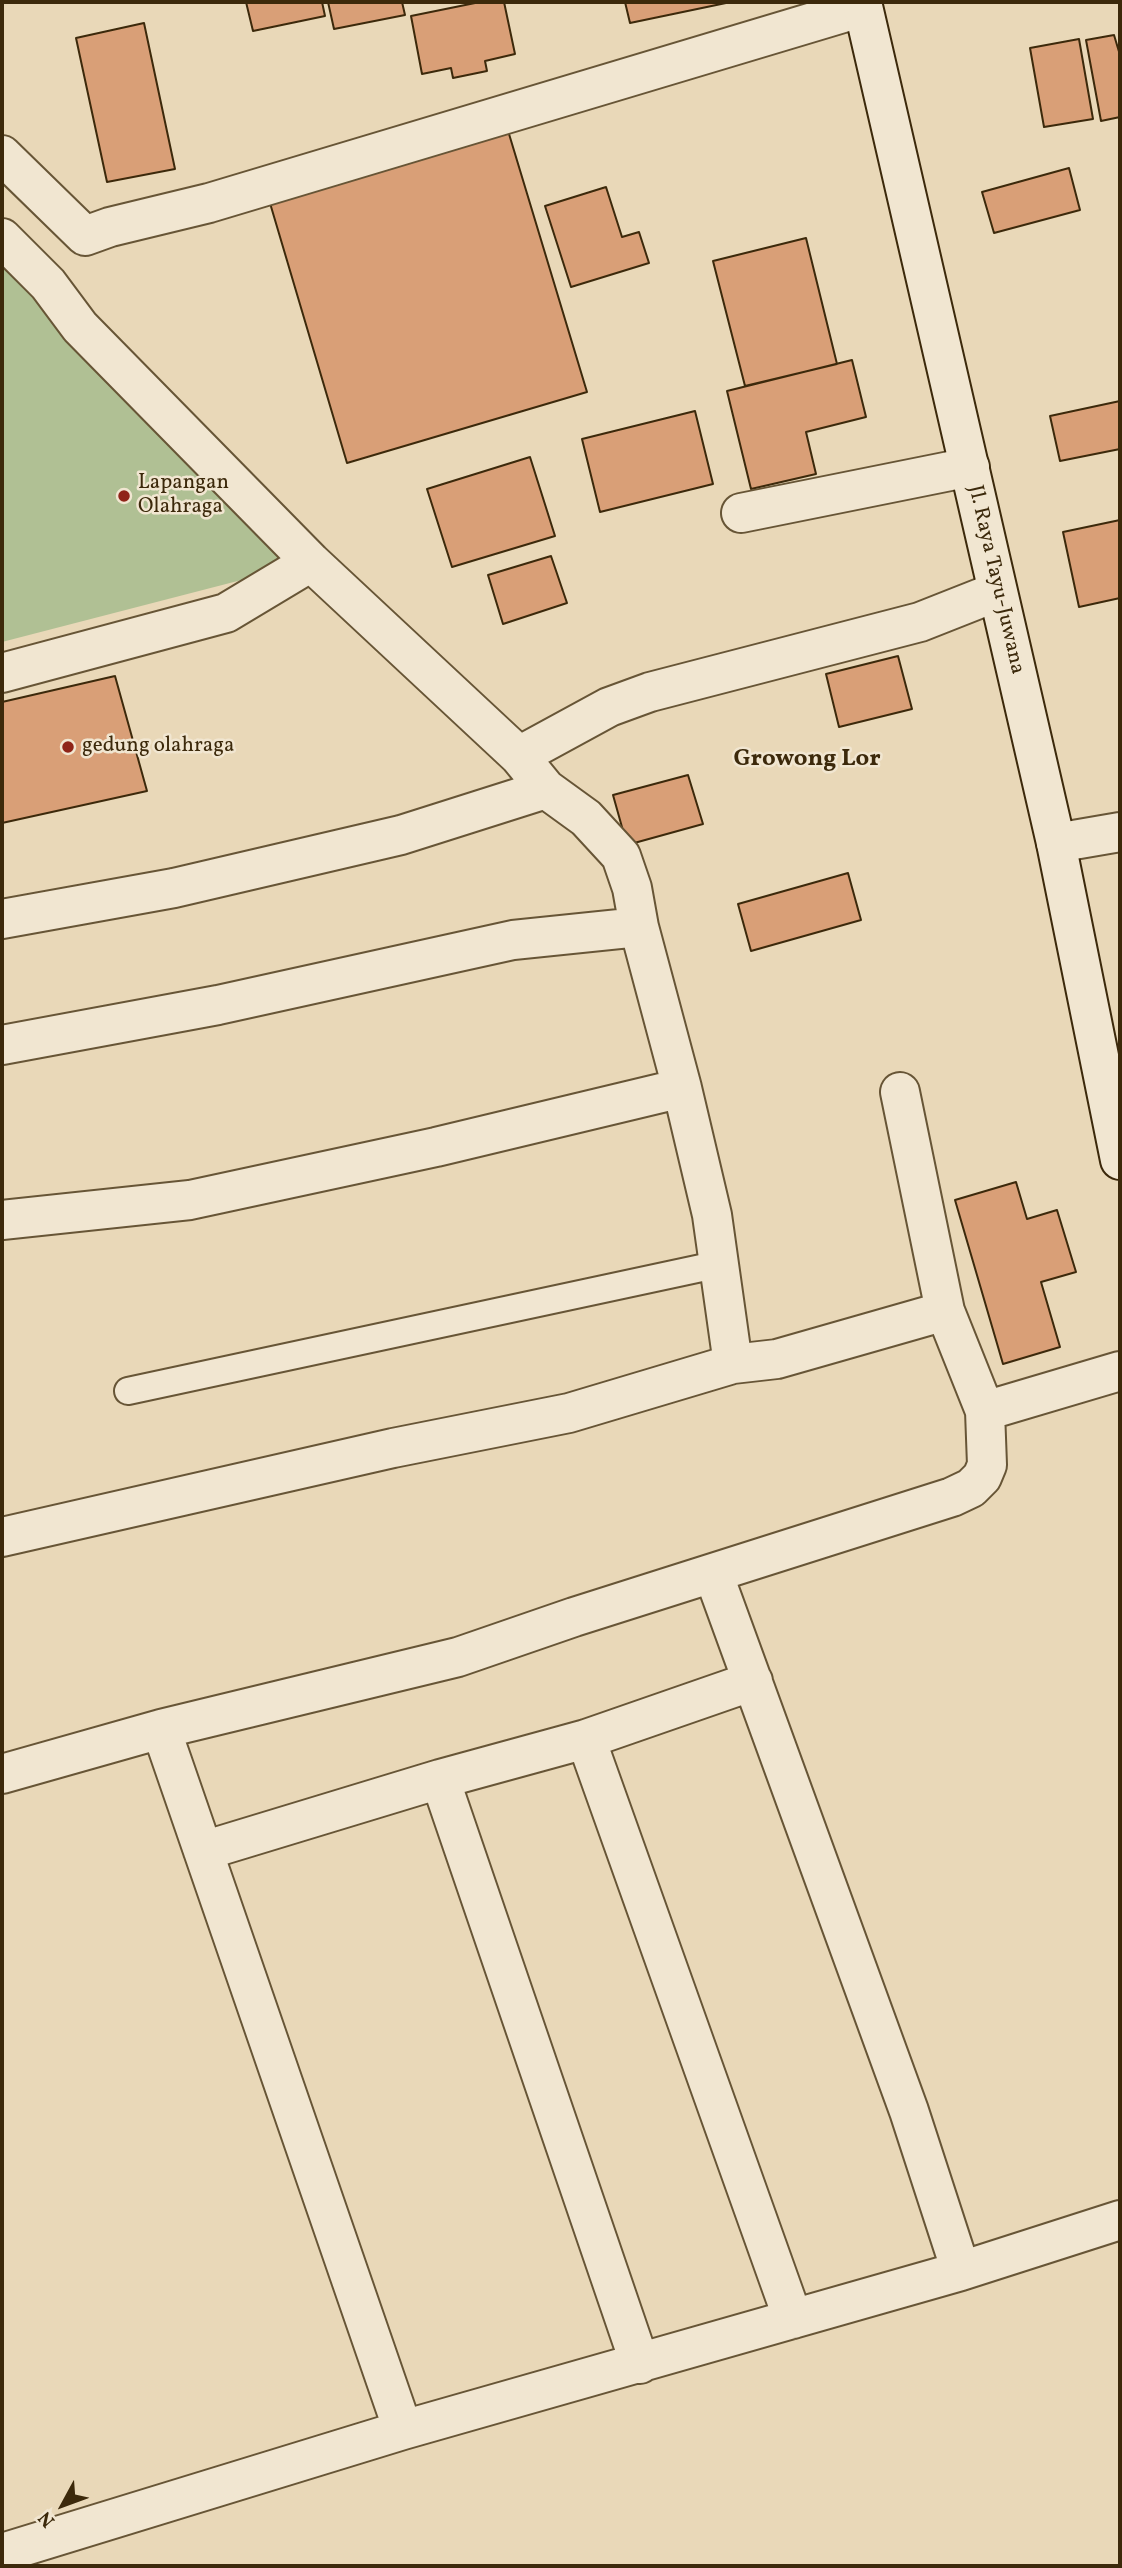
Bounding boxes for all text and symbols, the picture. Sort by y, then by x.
place label: Lapangan Olahraga [138,471,229,521]
street label: Jl. Raya Tayu-Juwana [961,483,1029,677]
marker: Lapangan Olahraga [116,488,132,504]
place label: gedung olahraga [82,734,235,760]
marker: gedung olahraga [60,739,76,755]
district label: Growong Lor [733,747,881,775]
north arrow [28,2470,98,2540]
text: N [33,2505,61,2533]

